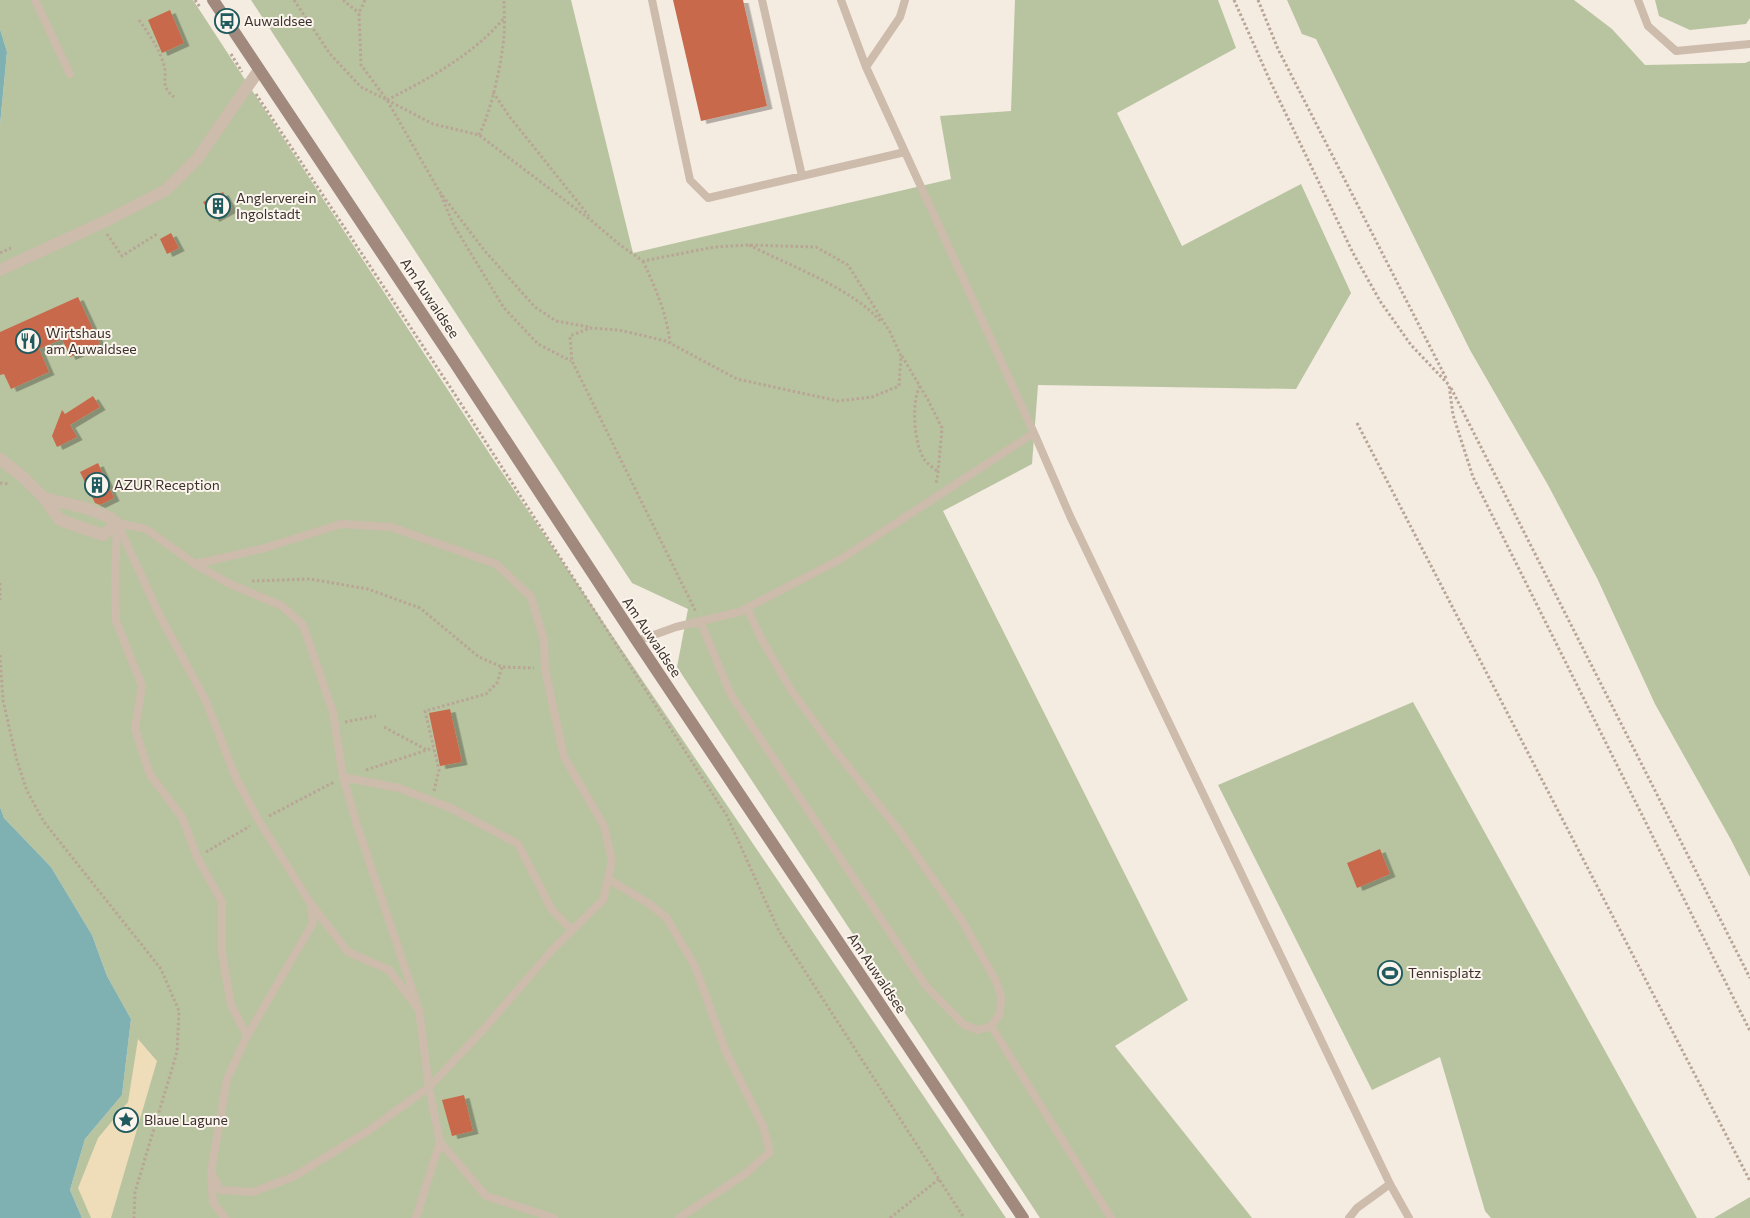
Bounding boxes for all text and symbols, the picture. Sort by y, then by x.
bus stop icon: Auwaldsee [214,8,240,34]
place label: Auwaldsee [244,12,313,29]
place label: Anglerverein Ingolstadt [236,189,316,222]
building icon: Anglerverein Ingolstadt [205,193,231,219]
street label: Am Auwaldsee [397,254,463,341]
place label: Wirtshaus am Auwaldsee [46,324,137,357]
restaurant icon: Wirtshaus am Auwaldsee [15,328,41,354]
building icon: AZUR Reception [84,472,110,498]
place label: AZUR Reception [114,476,220,493]
street label: Am Auwaldsee [619,593,685,680]
street label: Am Auwaldsee [844,929,910,1016]
sports icon: Tennisplatz [1377,960,1403,986]
place label: Tennisplatz [1408,964,1481,981]
place icon: Blaue Lagune [113,1107,139,1133]
place label: Blaue Lagune [144,1111,228,1128]

